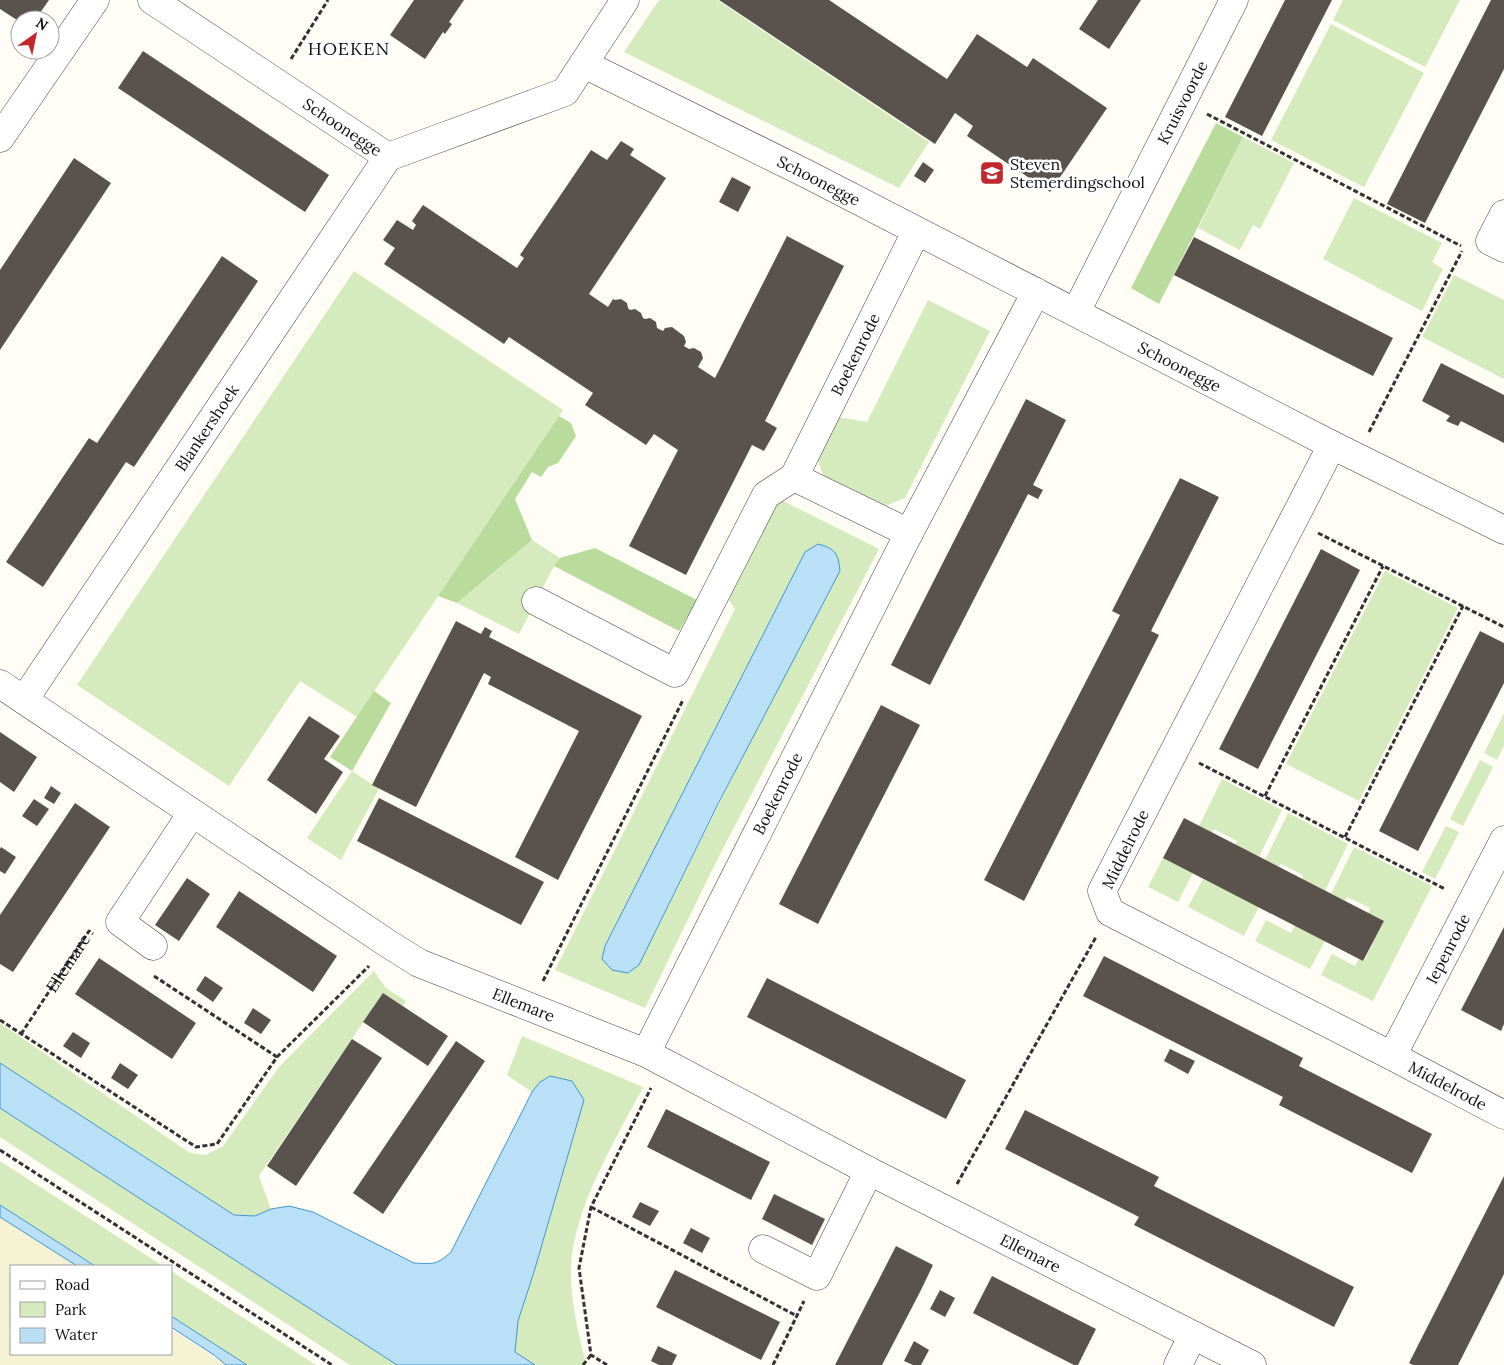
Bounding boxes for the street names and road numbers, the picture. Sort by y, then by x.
street label: Kruisvoorde [1153,57,1212,148]
street label: Schoonegge [299,93,386,160]
street label: Schoonegge [774,151,864,210]
street label: Boekenrode [826,310,884,399]
street label: Schoonegge [1135,337,1225,396]
street label: Blankershoek [171,380,243,475]
street label: Boekenrode [748,749,807,838]
street label: Middelrode [1097,806,1153,892]
street label: Iepenrode [1421,910,1474,987]
street label: Ellemare [41,930,94,996]
street label: Ellemare [490,983,558,1026]
street label: Middelrode [1405,1057,1491,1114]
street label: Ellemare [997,1229,1065,1277]

